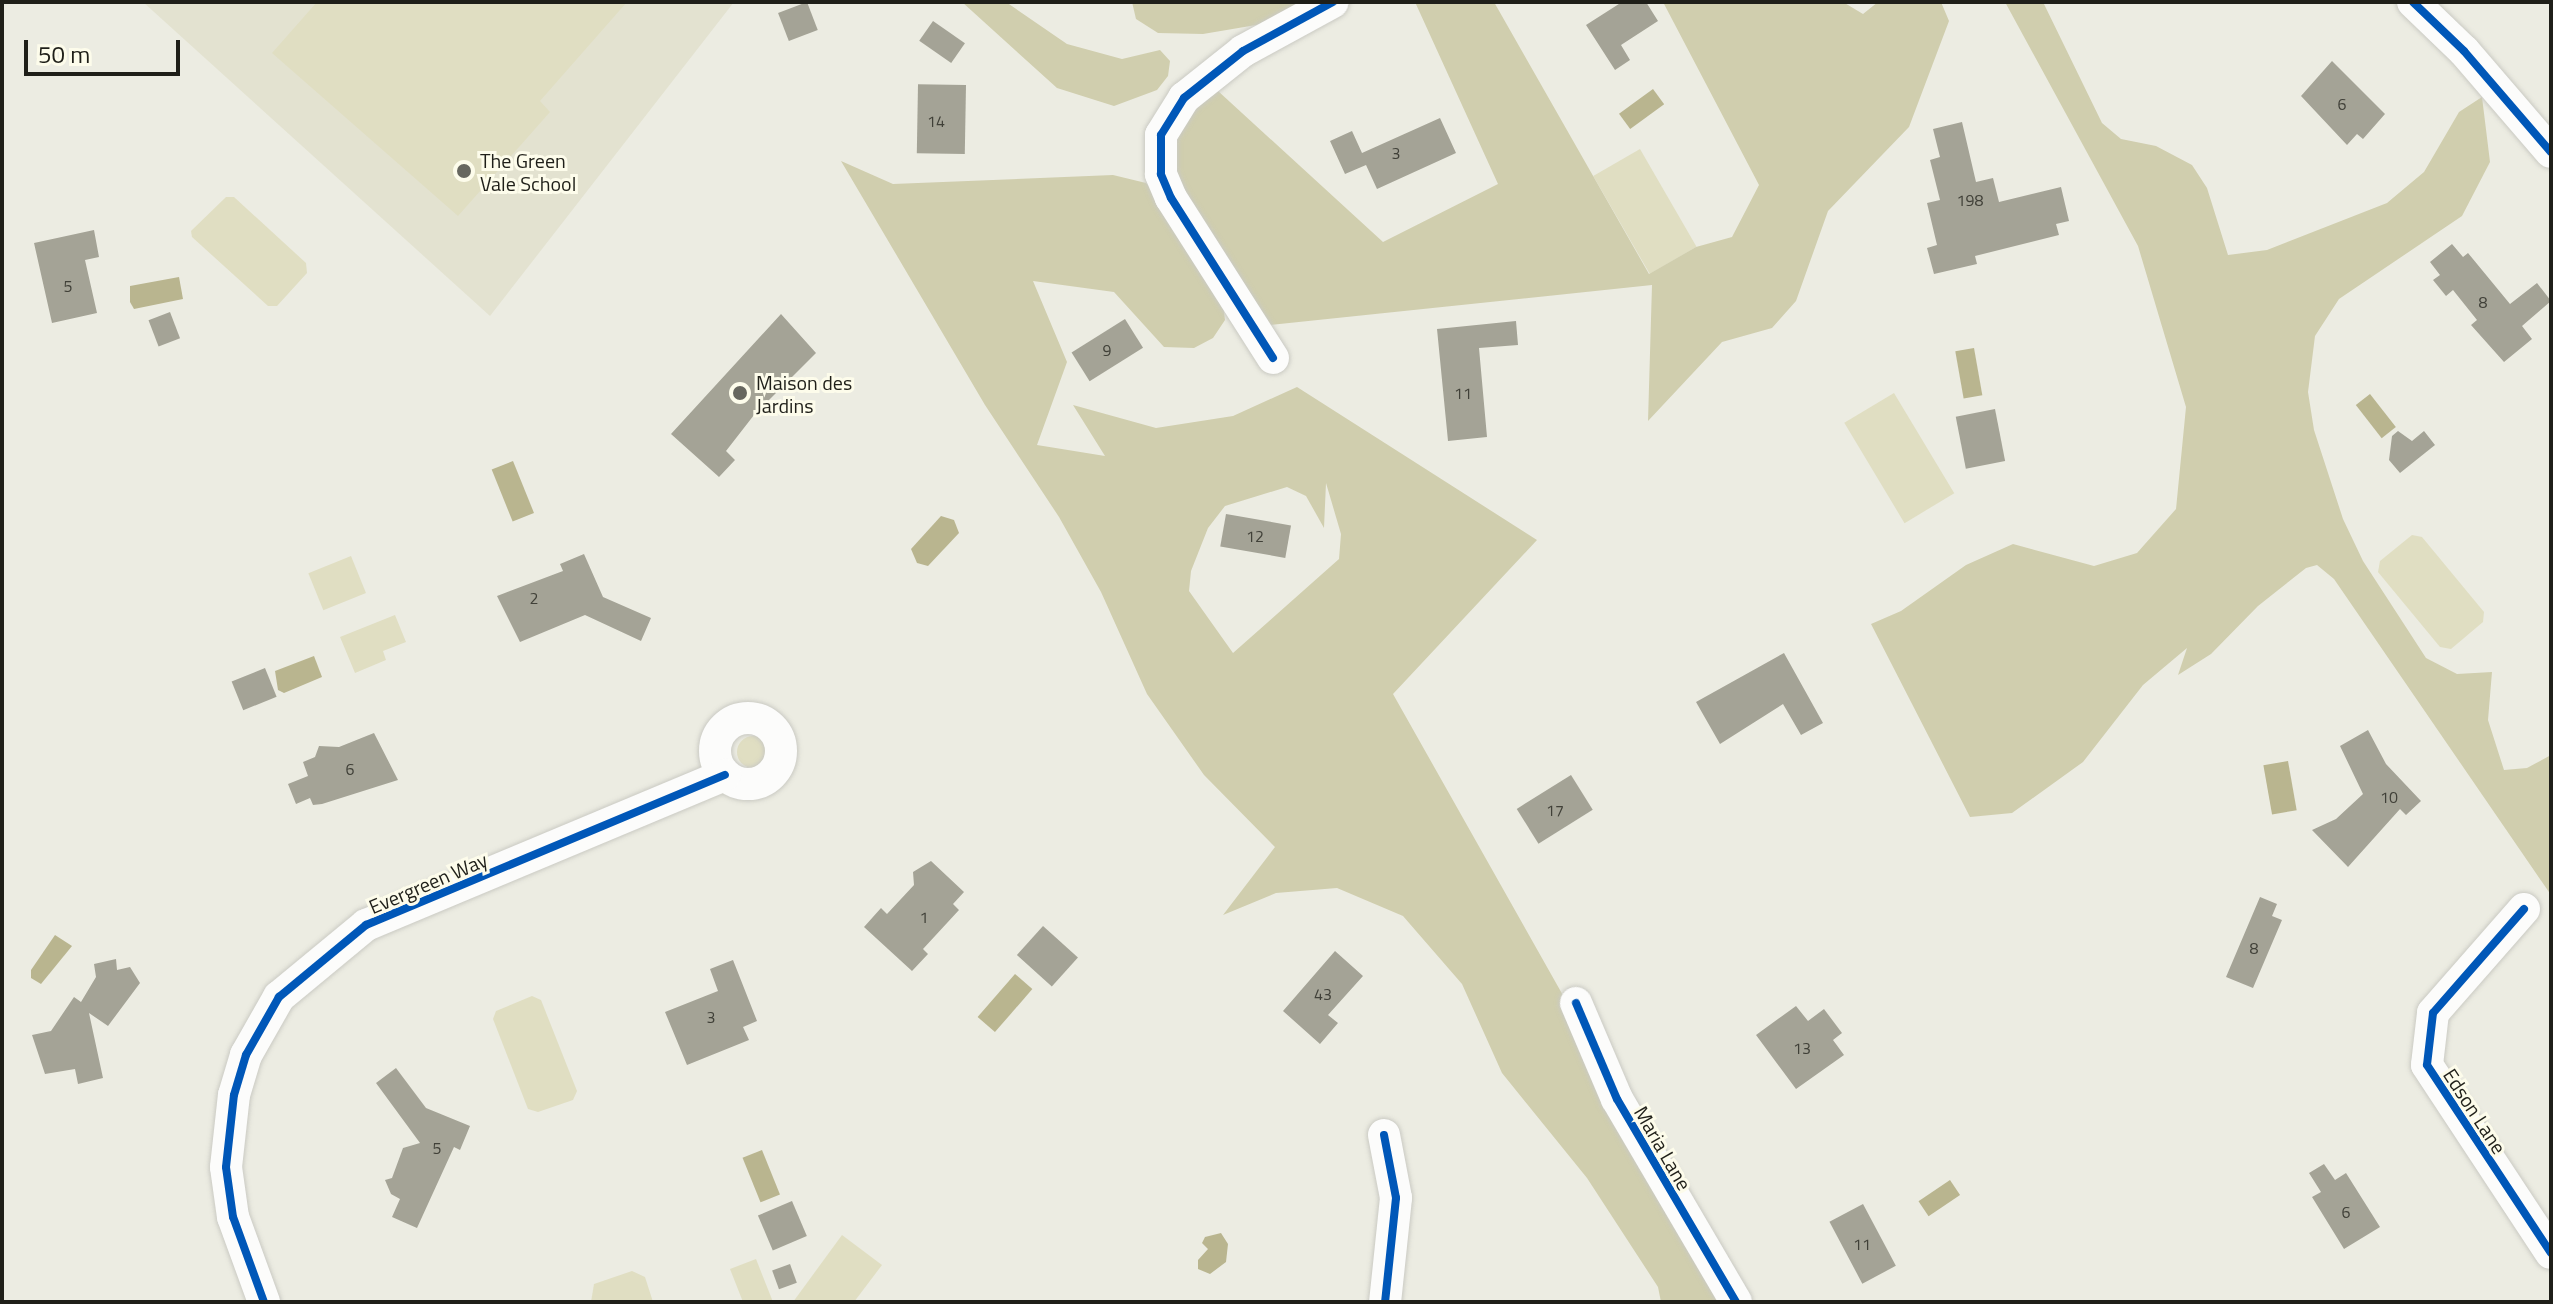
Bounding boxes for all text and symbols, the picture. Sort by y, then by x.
scale bar [28,24,184,74]
text: 50 m [38,36,90,72]
house number: 6 [2338,94,2346,114]
house number: 14 [927,111,945,131]
house number: 3 [1392,143,1400,163]
place label: The Green Vale School [480,148,576,195]
marker: The Green Vale School [455,162,473,180]
house number: 198 [1957,190,1983,210]
house number: 5 [64,276,72,296]
house number: 8 [2479,292,2487,312]
house number: 9 [1103,340,1111,360]
place label: Maison des Jardins [756,370,852,417]
house number: 11 [1454,383,1472,403]
marker: Maison des Jardins [731,384,749,402]
house number: 12 [1246,526,1264,546]
house number: 2 [530,588,538,608]
house number: 6 [346,759,354,779]
house number: 10 [2380,787,2398,807]
house number: 17 [1546,800,1564,820]
street label: Evergreen Way [365,847,491,919]
house number: 1 [920,907,928,927]
house number: 8 [2250,938,2258,958]
house number: 43 [1314,984,1332,1004]
house number: 3 [707,1007,715,1027]
house number: 13 [1793,1038,1811,1058]
street label: Edson Lane [2439,1064,2511,1158]
street label: Maria Lane [1629,1102,1697,1194]
house number: 5 [433,1138,441,1158]
house number: 6 [2342,1202,2350,1222]
house number: 11 [1853,1234,1871,1254]

